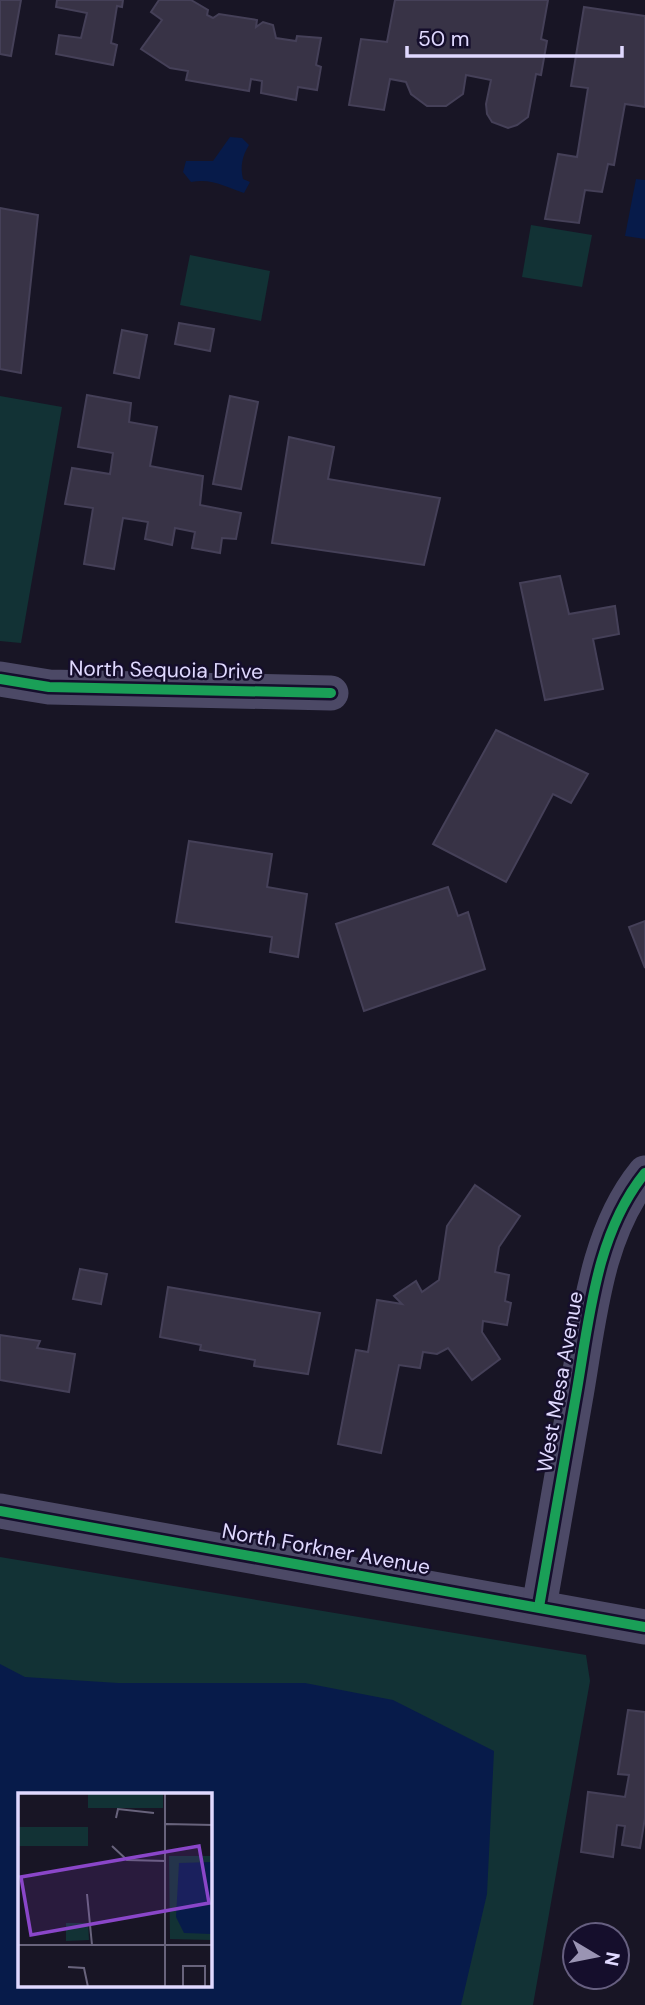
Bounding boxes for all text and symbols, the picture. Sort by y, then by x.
scale bar [407,14,622,58]
text: 50 m [418,25,469,53]
street label: North Sequoia Drive [69,654,263,686]
street label: West Mesa Avenue [530,1289,590,1475]
street label: North Forkner Avenue [220,1517,432,1581]
inset map [18,1793,212,1988]
north arrow [561,1921,631,1991]
text: N [599,1950,626,1968]

